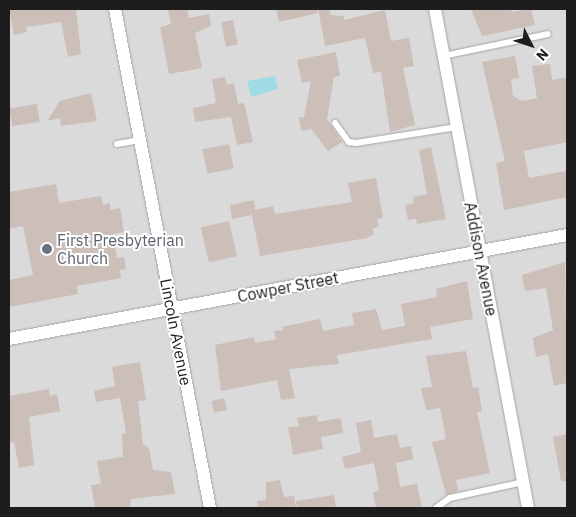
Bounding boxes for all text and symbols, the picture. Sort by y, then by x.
north arrow [506,20,556,70]
text: N [532,45,552,65]
street label: Addison Avenue [461,200,501,318]
place label: First Presbyterian Church [57,230,184,268]
marker: First Presbyterian Church [41,243,53,255]
street label: Cowper Street [236,268,340,306]
street label: Lincoln Avenue [156,277,196,387]

